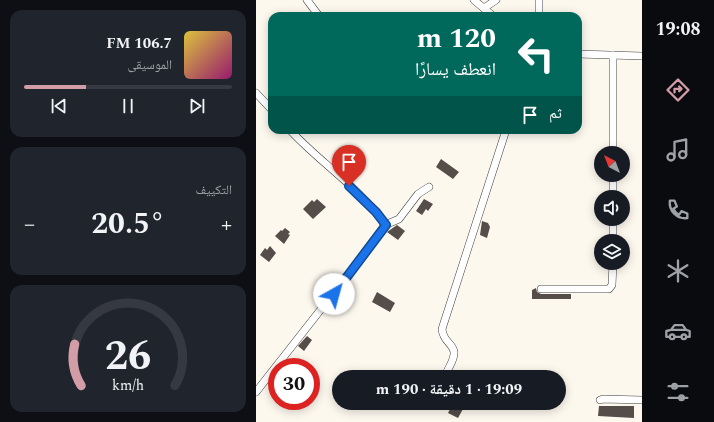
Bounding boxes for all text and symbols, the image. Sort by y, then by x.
text: 19:08 [655,16,701,43]
text: 120 m [417,17,496,60]
icon: left [510,28,562,80]
text: 106.7 FM [106,32,172,55]
text: الموسيقى [128,55,172,75]
text: انعطف يسارًا [415,56,496,83]
icon: directions [664,76,692,104]
icon: previous [48,95,70,117]
icon: pause [117,95,139,117]
icon: next [186,95,208,117]
text: ثم [549,102,562,125]
icon: arrive [519,104,541,126]
icon: music [664,136,692,164]
pin [332,145,366,186]
north arrow [594,146,630,182]
map controls [594,146,630,270]
icon: arrive [338,151,360,173]
text: التكييف [196,180,232,200]
button: sound [594,190,630,226]
icon: phone [664,196,692,224]
text: 20.5° [91,201,165,247]
text: − [24,208,35,241]
text: + [221,208,232,241]
button: layers [594,234,630,270]
icon: climate [664,257,692,285]
position arrow [313,273,355,315]
icon: car [664,317,692,345]
text: 26 [105,325,151,388]
speed limit sign: 30 [268,358,320,410]
text: km/h [112,375,144,397]
text: 19:09 · 1 دقيقة · 190 m [376,378,522,401]
icon: filters [664,378,692,406]

